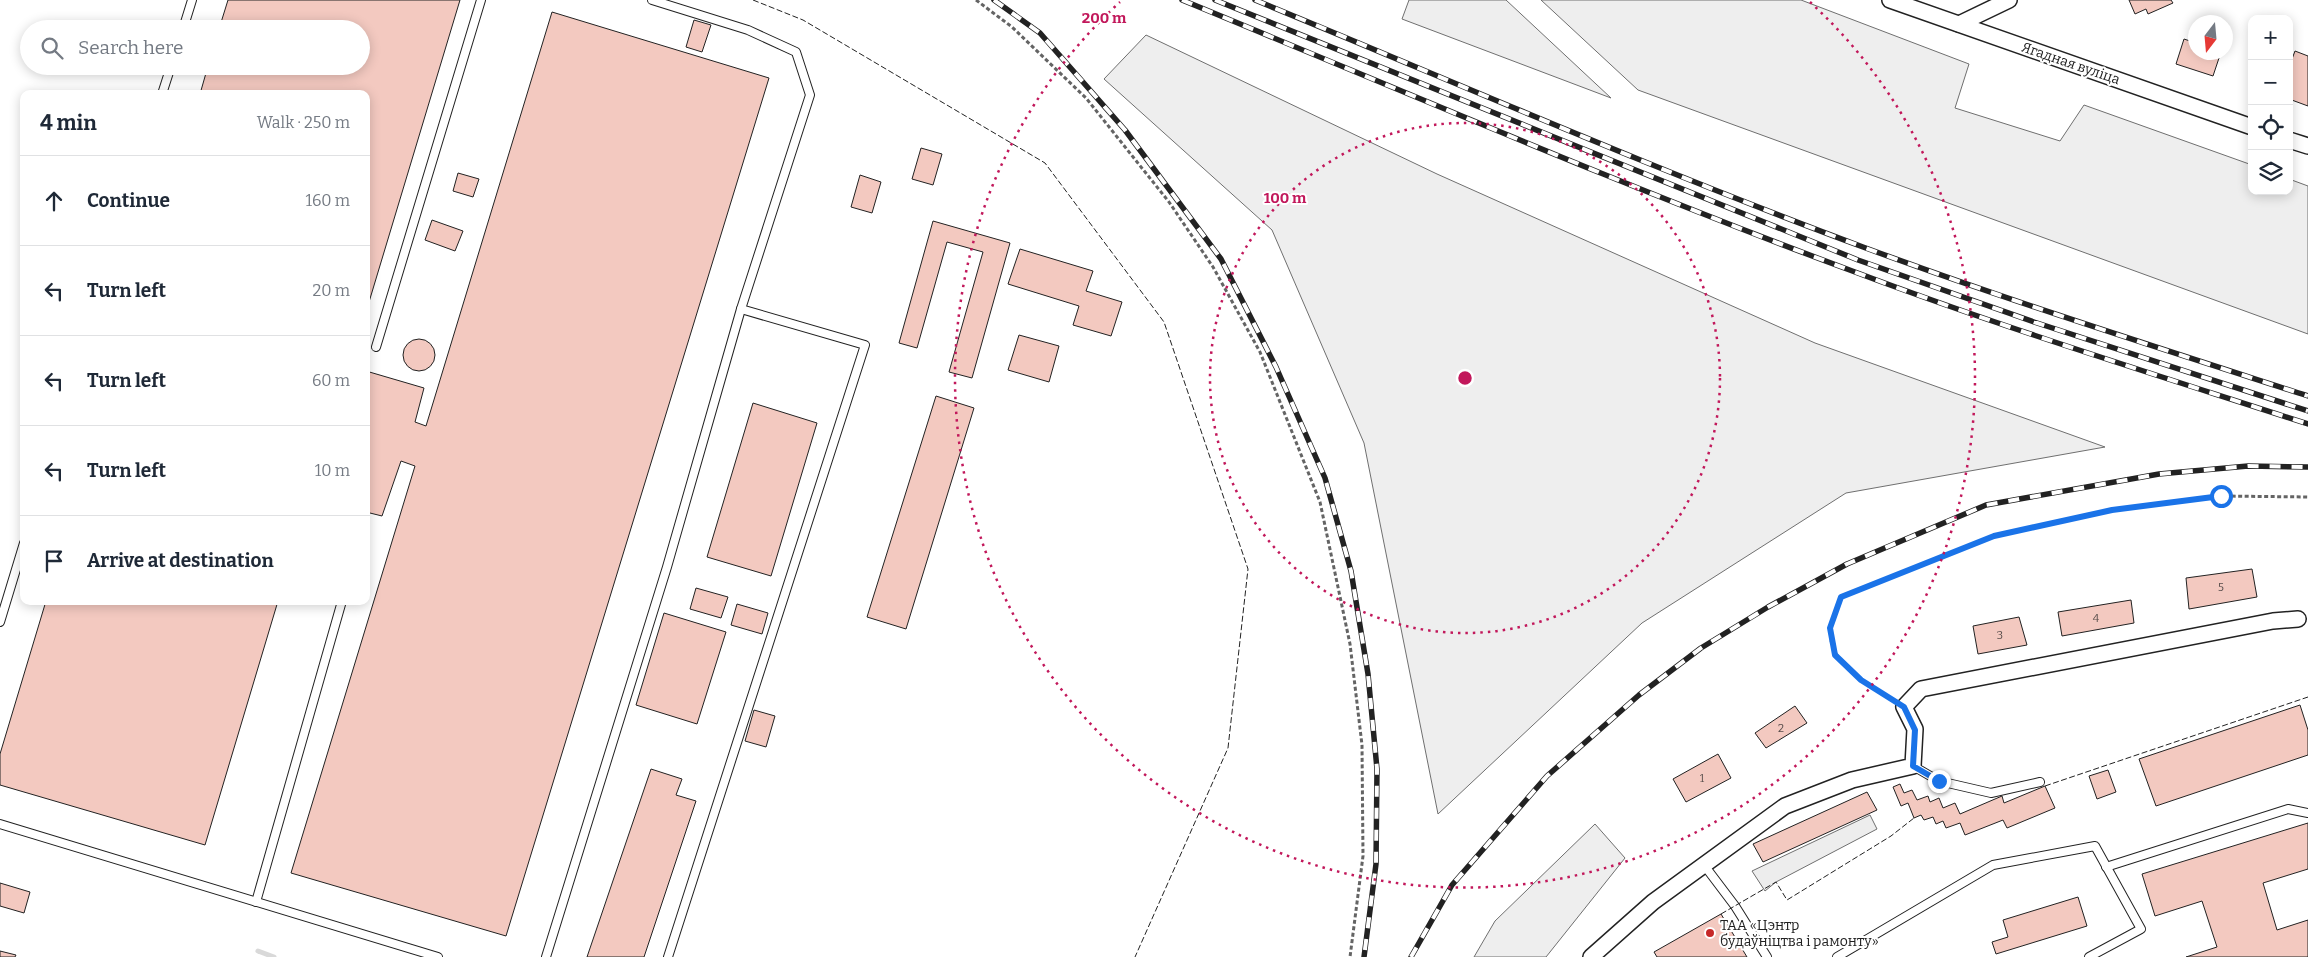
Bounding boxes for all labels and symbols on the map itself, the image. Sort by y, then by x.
text: 200 m [1082,9,1127,27]
north arrow [2188,15,2233,60]
street label: Ягадная вуліца [2019,39,2123,88]
text: 100 m [1264,189,1307,207]
centre of rings [1456,369,1474,387]
route start [2210,485,2233,508]
house number: 5 [2218,581,2224,594]
house number: 4 [2093,612,2100,625]
house number: 3 [1997,629,2003,642]
house number: 2 [1778,722,1784,735]
route end [1928,770,1951,793]
house number: 1 [1700,772,1705,785]
place label: ТАА «Цэнтр будаўніцтва і рамонту» [1720,917,1879,950]
marker: ТАА «Цэнтр будаўніцтва і рамонту» [1704,927,1716,939]

